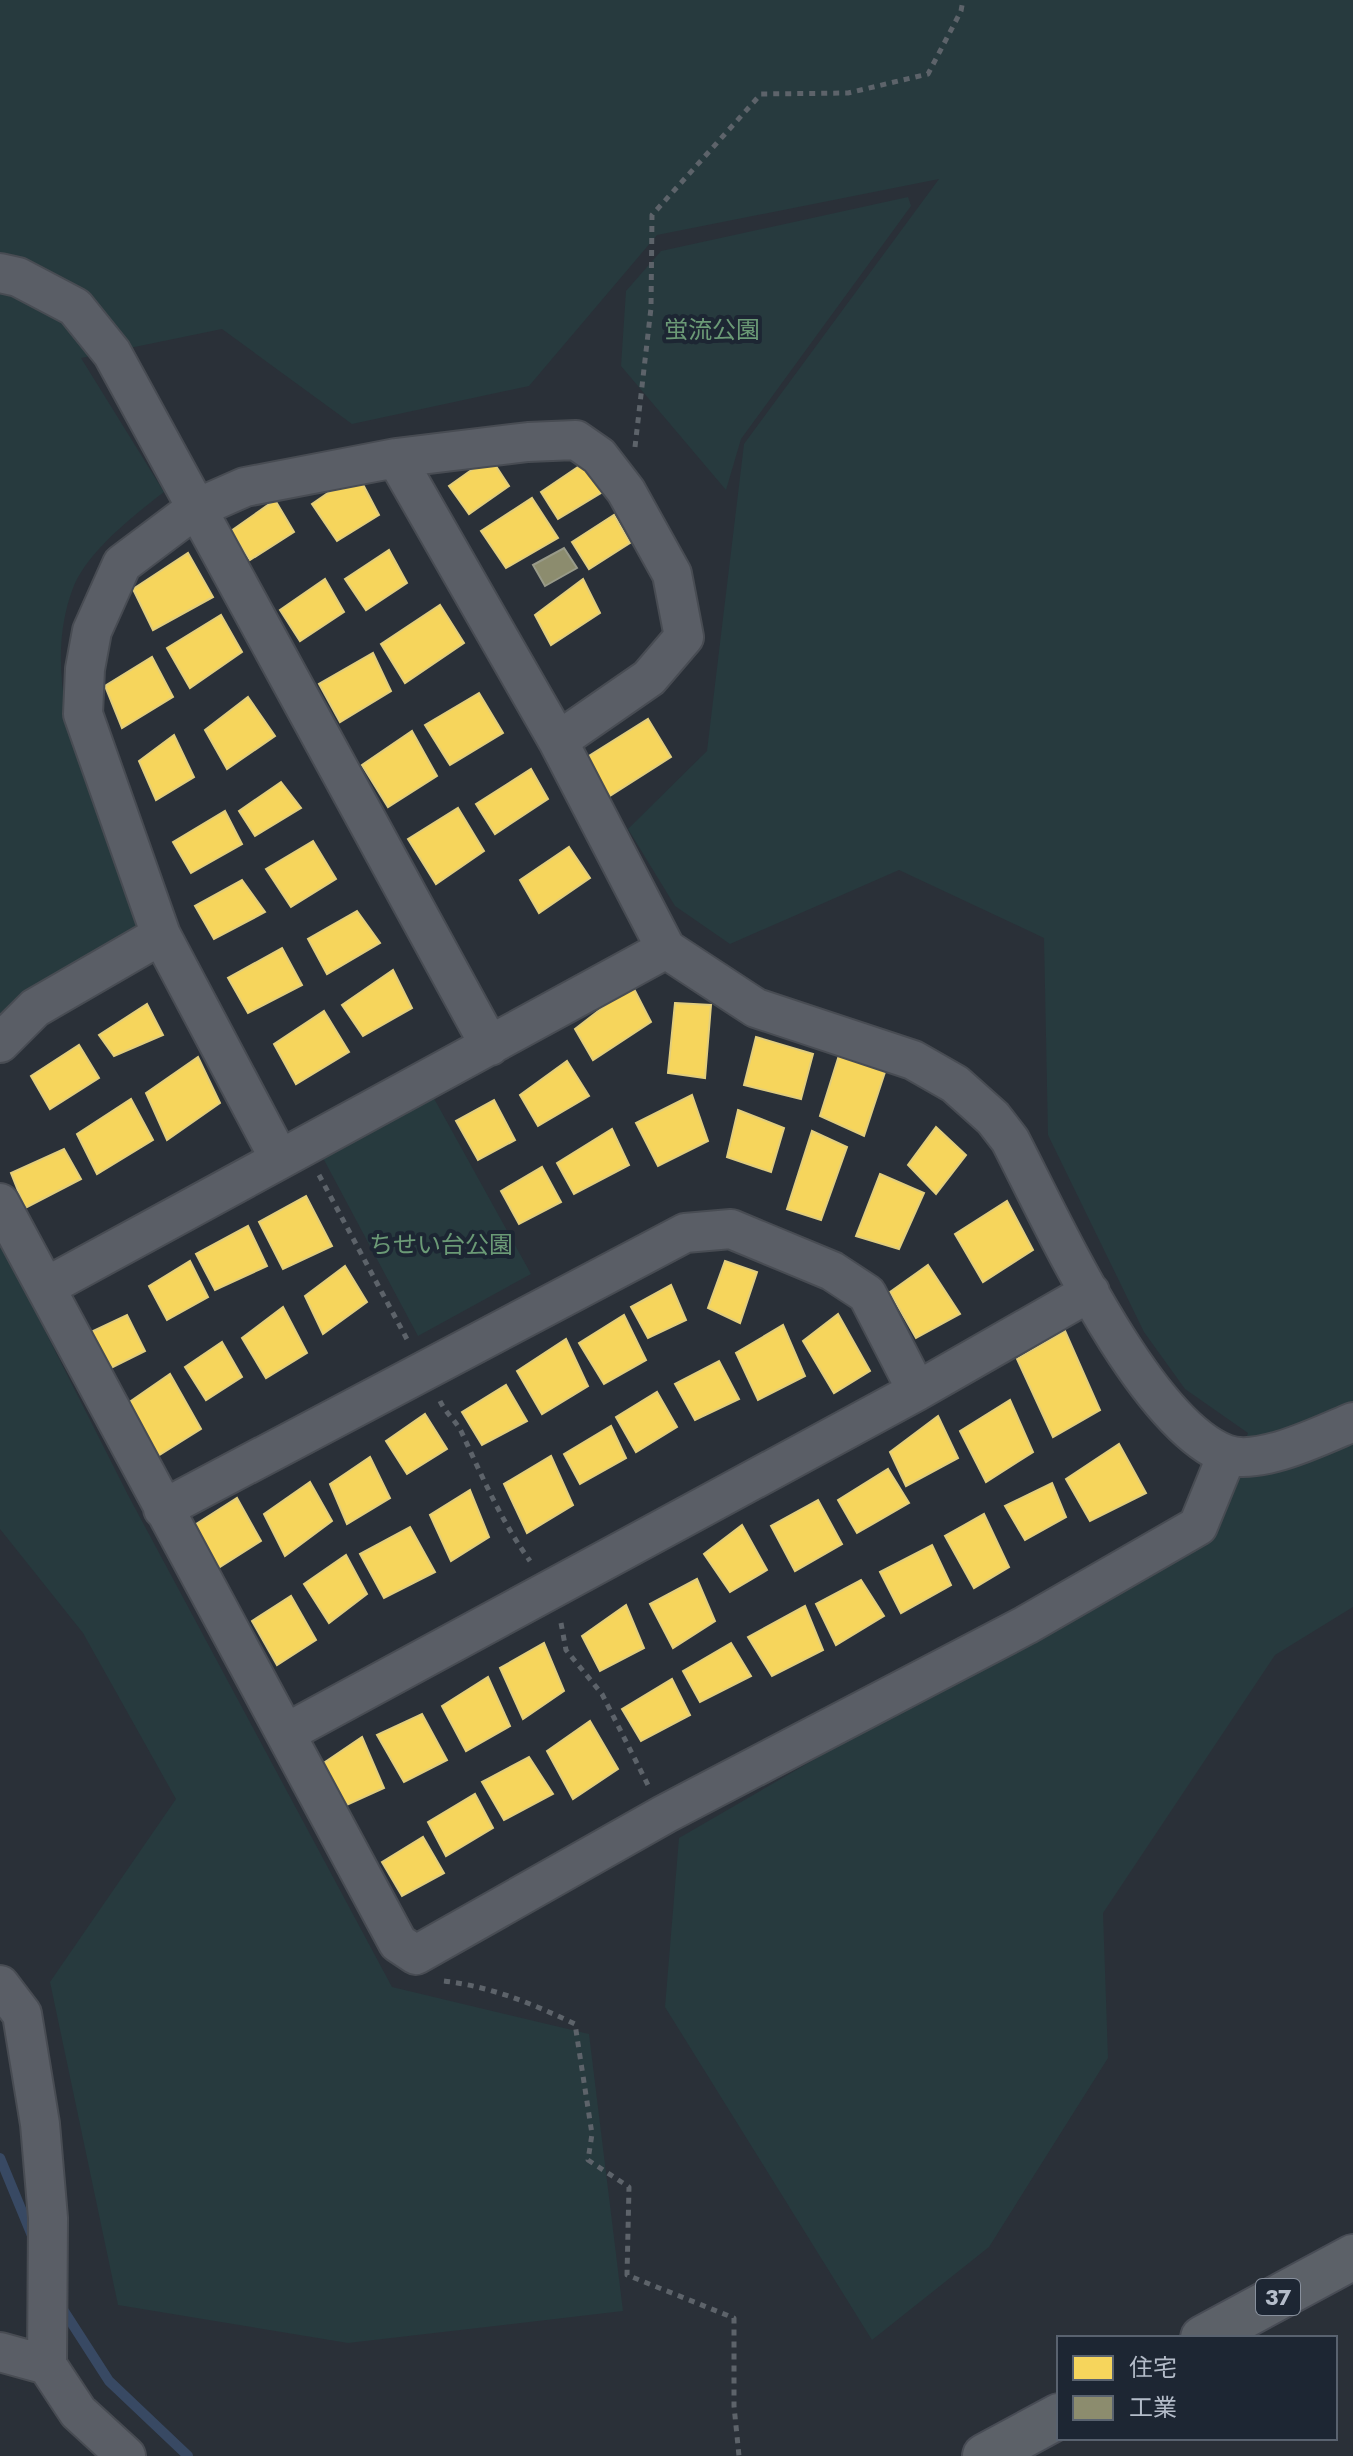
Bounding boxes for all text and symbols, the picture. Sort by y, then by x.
park label: 蛍流公園 [664,312,760,347]
park label: ちせい台公園 [369,1227,513,1262]
road number: 37 [1256,2279,1300,2315]
legend [1057,2336,1337,2440]
text: 住宅 [1129,2350,1177,2385]
text: 工業 [1129,2390,1177,2425]

